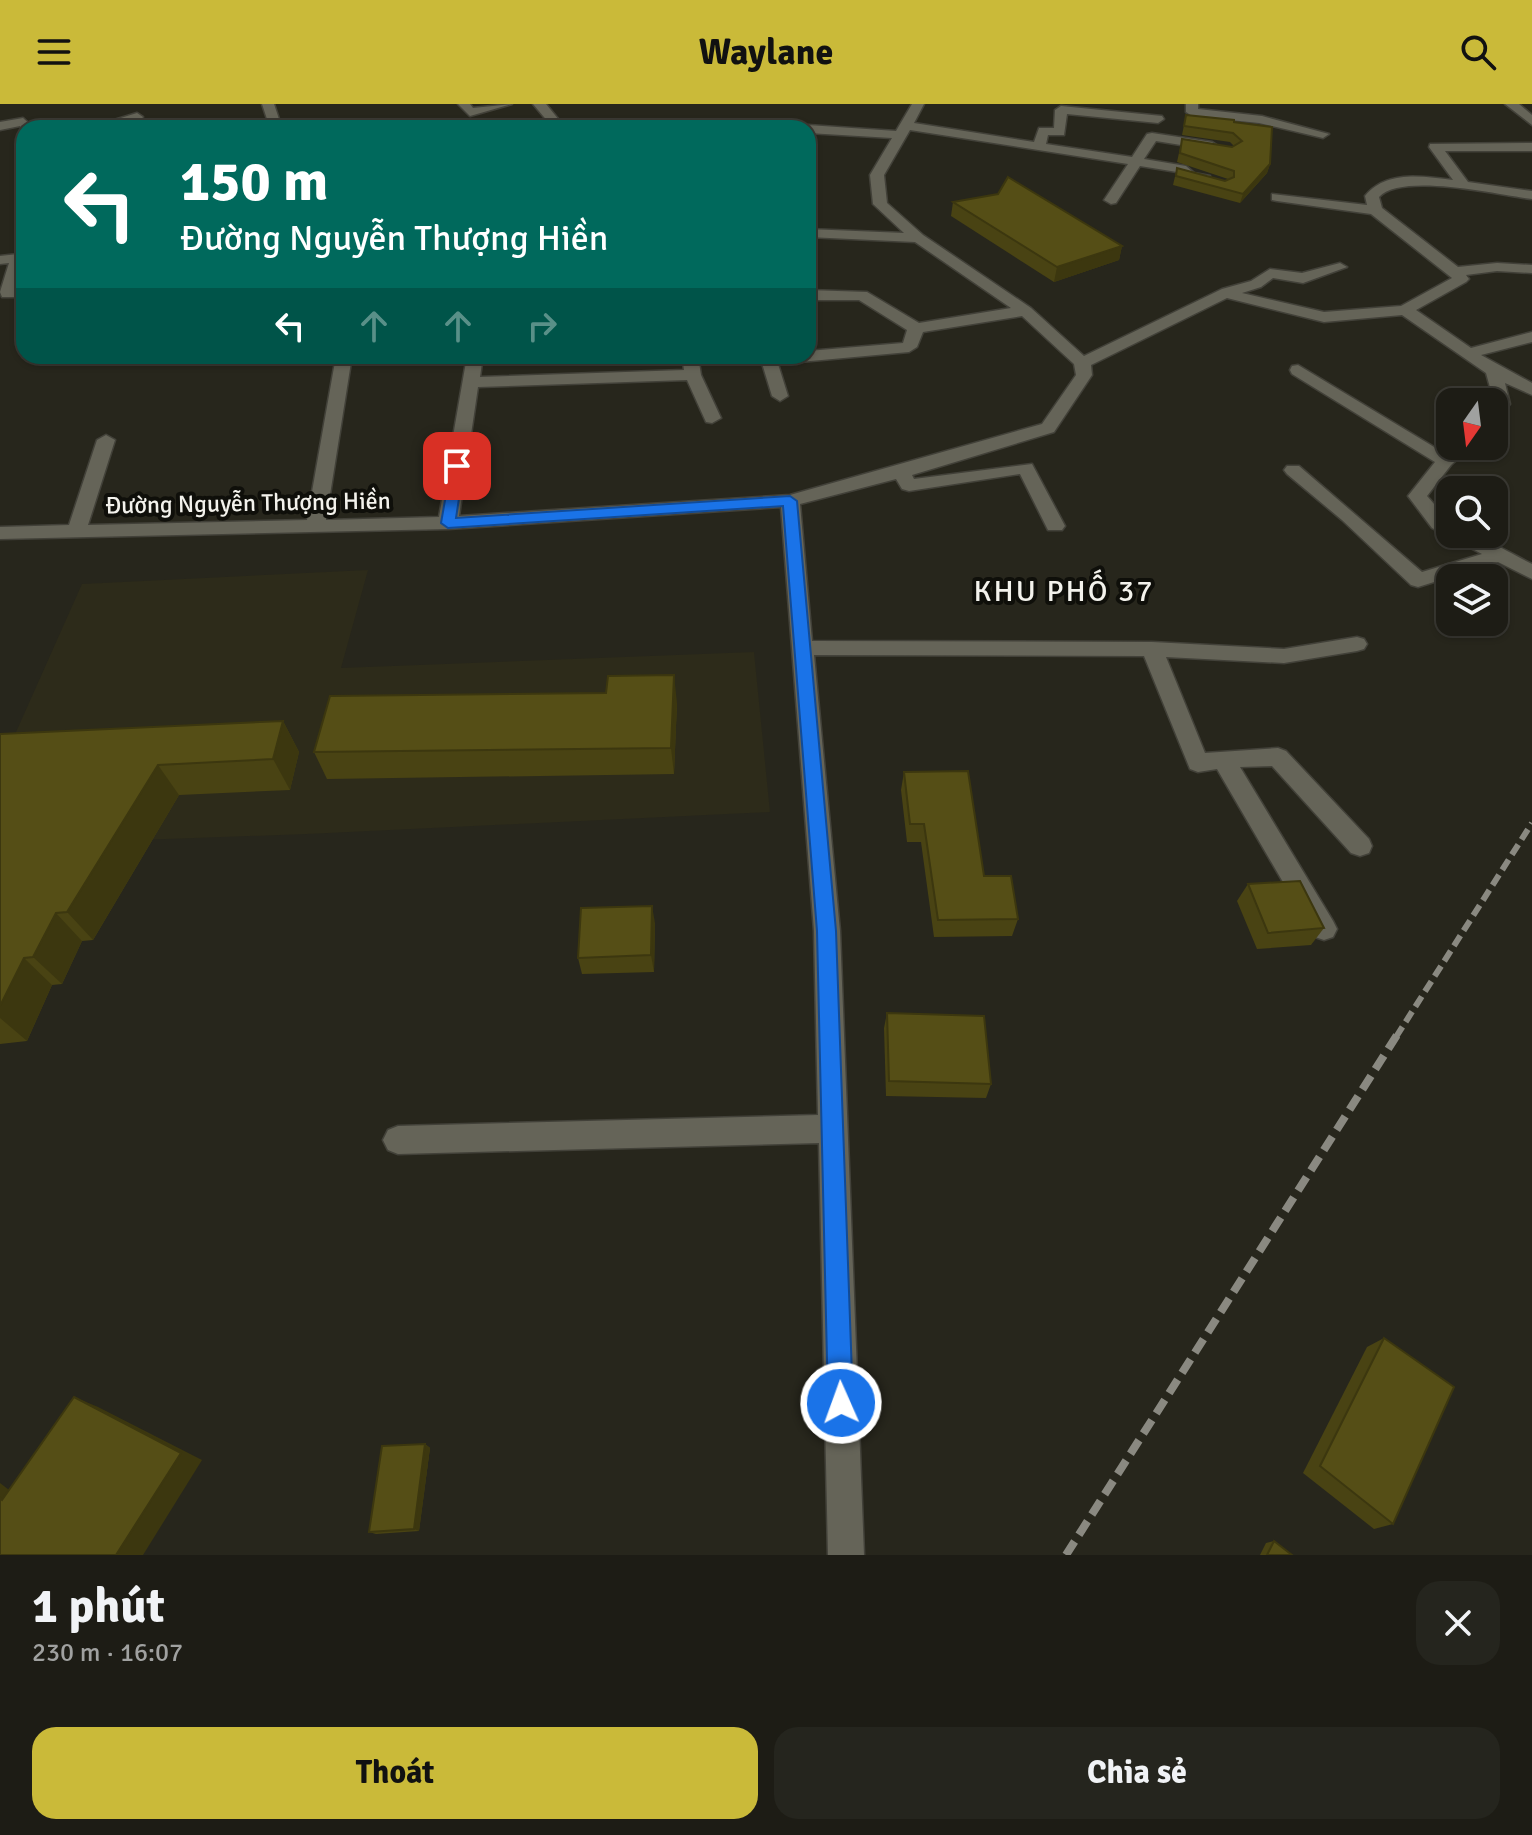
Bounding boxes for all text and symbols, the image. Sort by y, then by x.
icon: menu [32,30,76,74]
text: Waylane [699,30,833,75]
icon: search [1456,30,1500,74]
text: 150 m [180,147,328,216]
icon: left [48,152,152,256]
text: Đường Nguyễn Thượng Hiền [180,216,608,261]
icon: left [268,304,312,348]
icon: ahead [352,304,396,348]
icon: ahead [436,304,480,348]
icon: right [520,304,564,348]
north arrow [1436,388,1508,460]
map controls [1436,388,1508,636]
pin [423,432,491,500]
icon: arrive [435,444,479,488]
button: search [1436,476,1508,548]
street label: Đường Nguyễn Thượng Hiền [105,486,391,520]
button: layers [1436,564,1508,636]
district label: KHU PHỐ 37 [974,569,1154,610]
position arrow [799,1361,883,1445]
text: 1 phút [32,1577,165,1636]
button: close [1416,1581,1500,1665]
text: 230 m · 16:07 [32,1637,183,1669]
button: Thoát [32,1727,758,1819]
button: Chia sẻ [774,1727,1500,1819]

